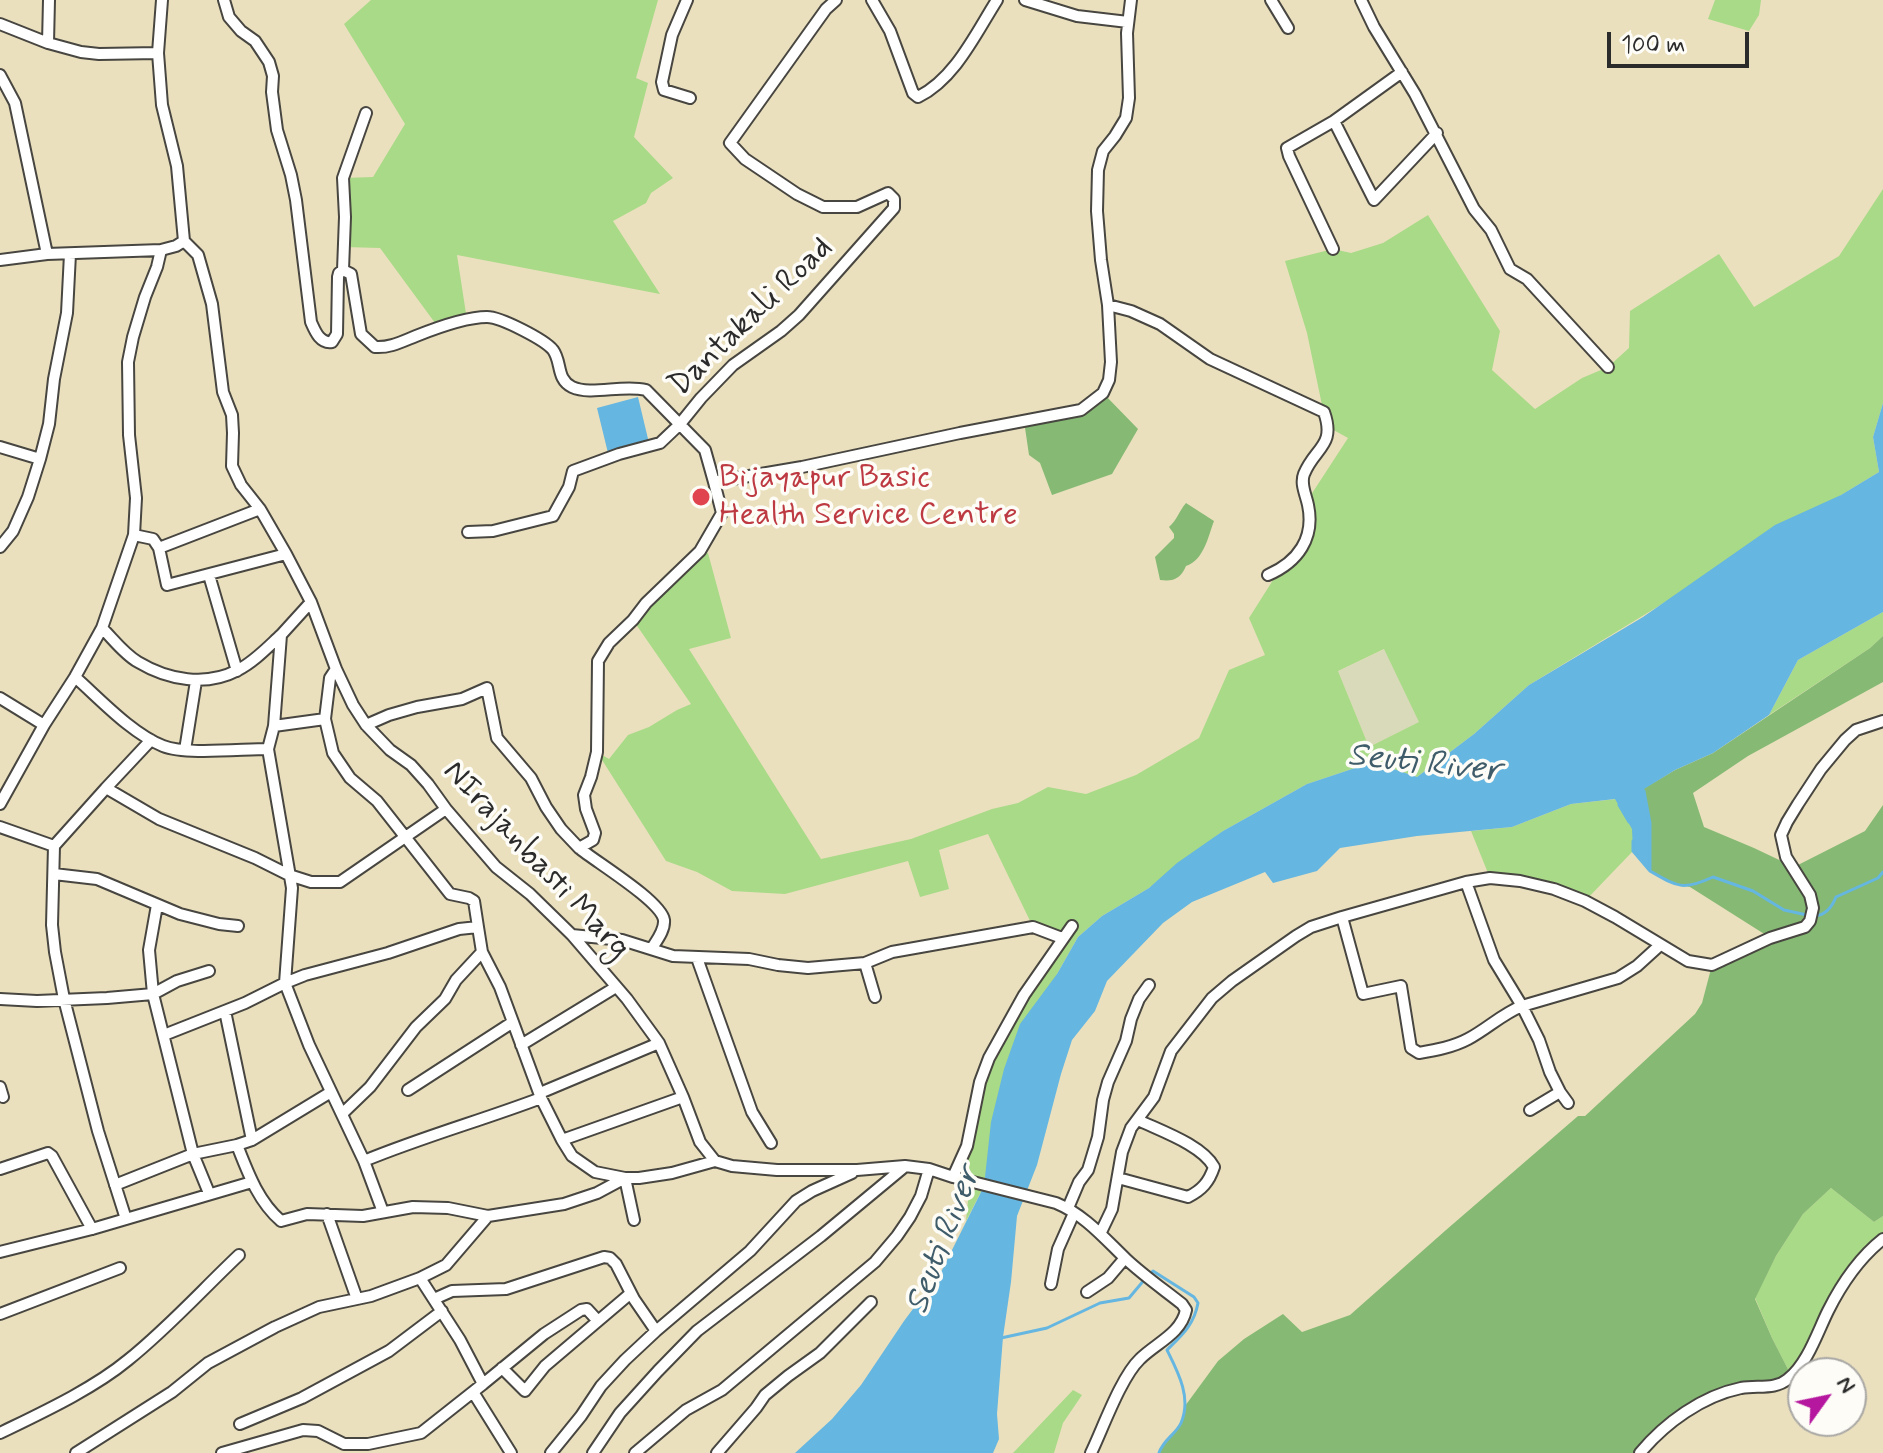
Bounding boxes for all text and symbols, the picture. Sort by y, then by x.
scale bar [1611,16,1753,66]
text: 100 m [1621,30,1685,61]
street label: Dantakali Road [662,230,842,406]
place label: Bijayapur Basic Health Service Centre [719,460,1018,535]
marker: Bijayapur Basic Health Service Centre [690,486,712,508]
water label: Seuti River [1345,737,1503,793]
street label: NIrajanbasti Marg [433,754,637,968]
water label: Seuti River [898,1162,992,1320]
north arrow [1787,1357,1867,1437]
text: N [1830,1371,1861,1399]

